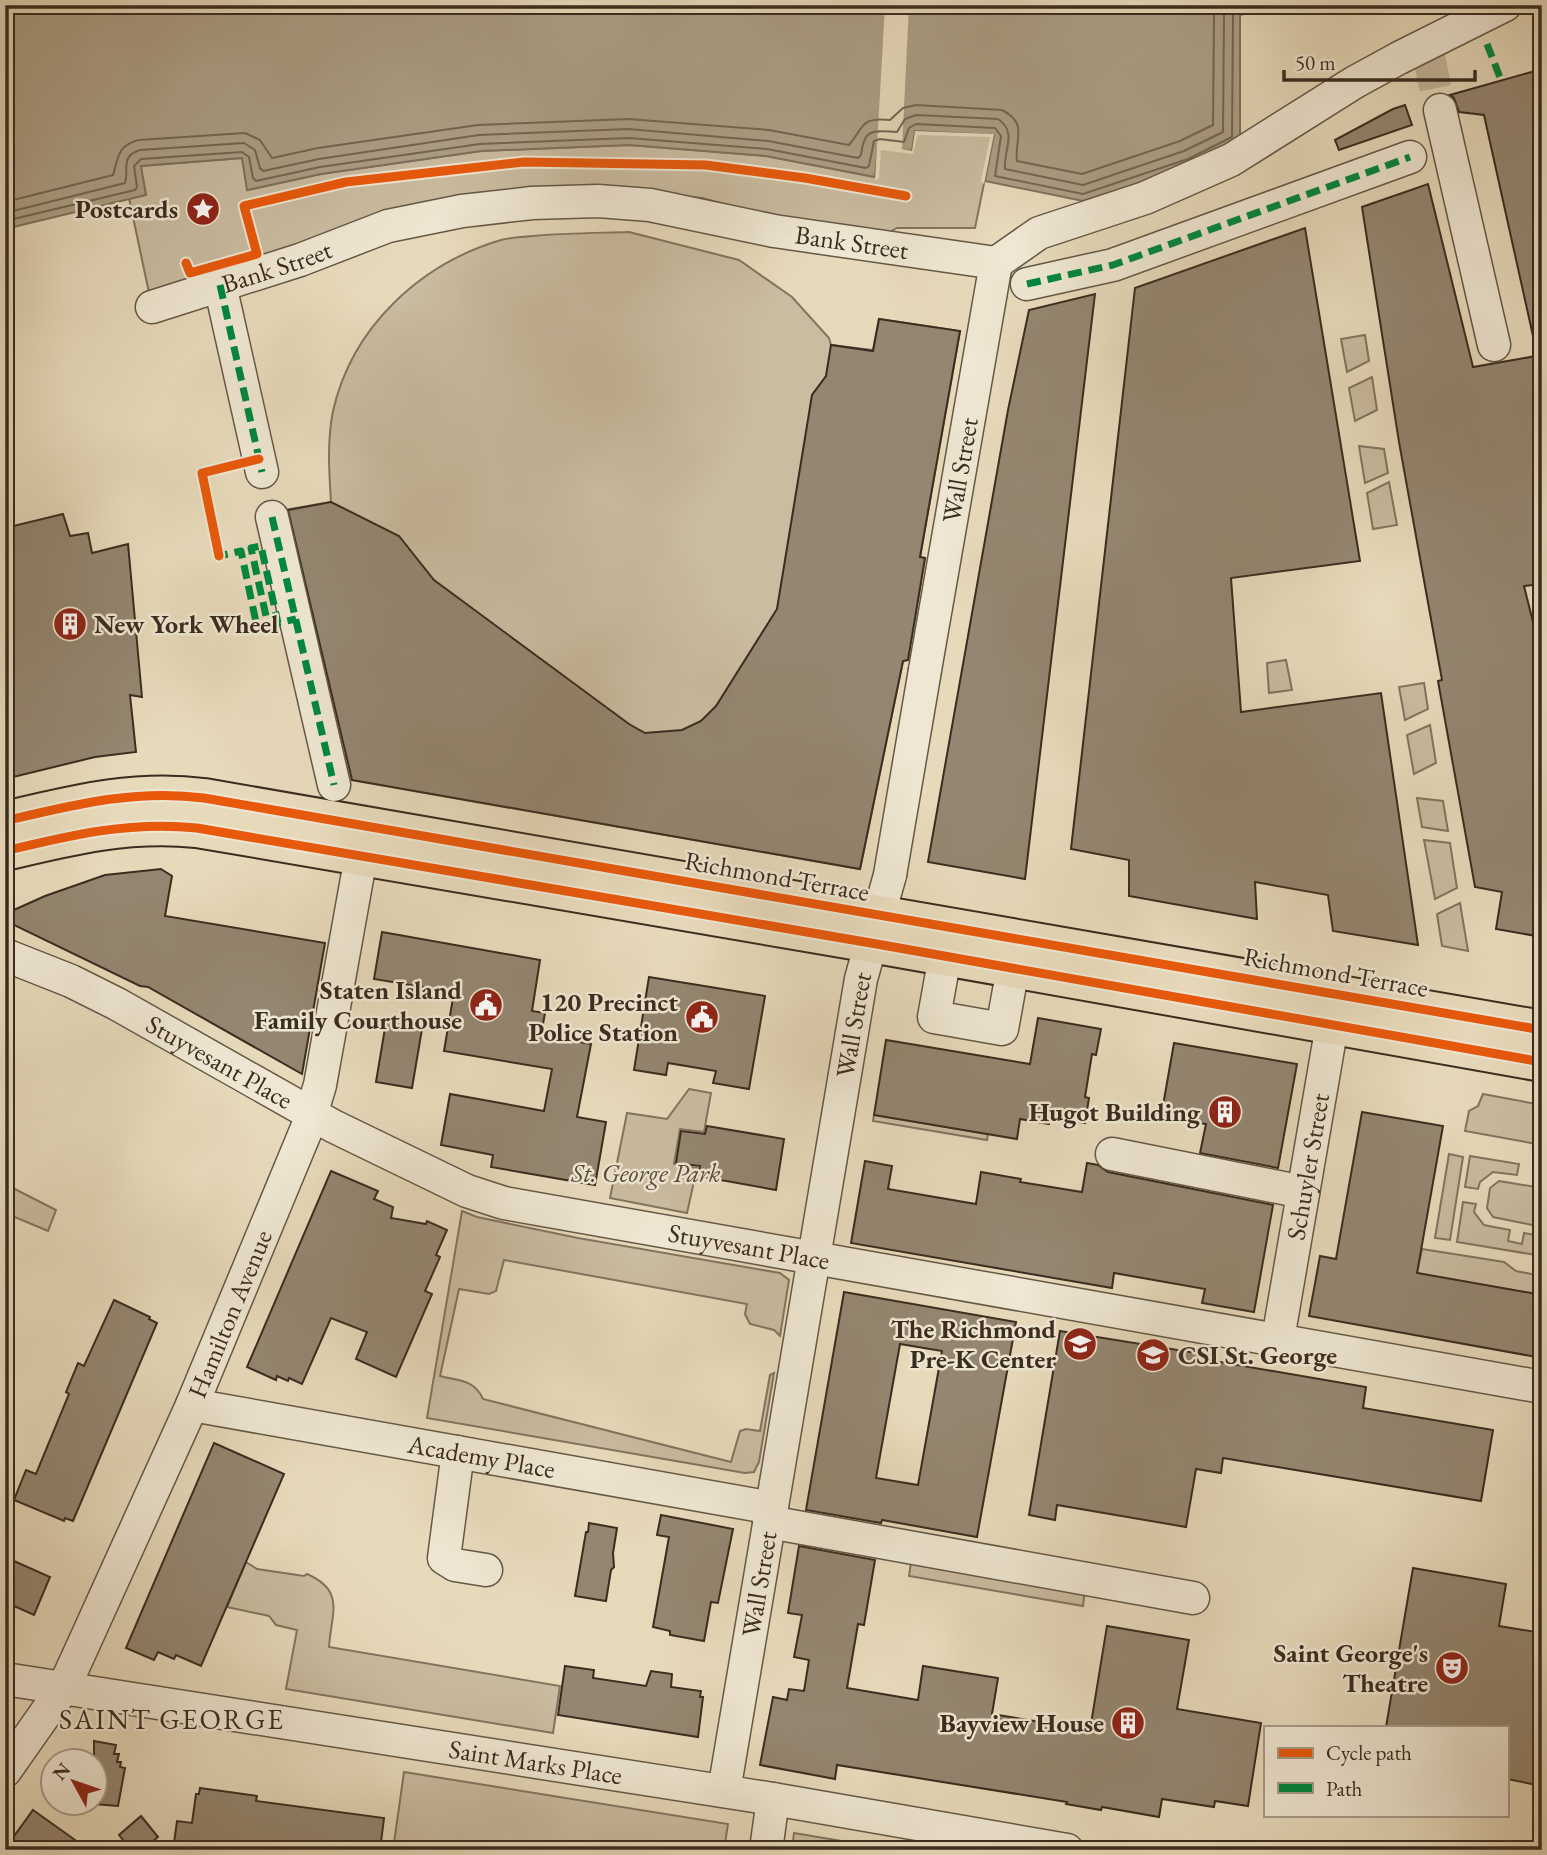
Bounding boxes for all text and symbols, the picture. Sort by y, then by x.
scale bar [1284,38,1475,82]
text: 50 m [1295,49,1336,76]
place icon: Postcards [184,190,222,228]
place label: Postcards [75,192,178,226]
street label: Bank Street [793,217,911,267]
street label: Bank Street [217,232,337,301]
street label: Wall Street [934,415,986,525]
building icon: New York Wheel [51,605,89,643]
place label: New York Wheel [94,607,278,641]
street label: Richmond Terrace [682,843,872,909]
street label: Richmond Terrace [1241,939,1431,1005]
street label: Wall Street [828,968,879,1080]
place label: Staten Island Family Courthouse [254,973,463,1037]
place label: 120 Precinct Police Station [528,985,678,1049]
public building icon: Staten Island Family Courthouse [467,986,505,1024]
public building icon: 120 Precinct Police Station [683,998,721,1036]
street label: Stuyvesant Place [140,1007,299,1117]
street label: Schuyler Street [1278,1090,1337,1243]
building icon: Hugot Building [1206,1093,1244,1131]
place label: Hugot Building [1029,1095,1201,1129]
park label: St. George Park [570,1156,721,1190]
street label: Stuyvesant Place [666,1215,832,1277]
street label: Hamilton Avenue [180,1225,280,1403]
place label: The Richmond Pre-K Center [891,1312,1057,1376]
school or university icon: The Richmond Pre-K Center [1061,1325,1099,1363]
school or university icon: CSI St. George [1134,1336,1172,1374]
place label: CSI St. George [1178,1338,1337,1372]
street label: Academy Place [404,1426,558,1486]
street label: Wall Street [733,1529,785,1639]
place label: Saint George's Theatre [1273,1636,1428,1700]
theatre icon: Saint George's Theatre [1433,1649,1471,1687]
district label: SAINT GEORGE [59,1701,285,1737]
building icon: Bayview House [1109,1704,1147,1742]
place label: Bayview House [940,1706,1104,1740]
legend [1264,1726,1508,1816]
street label: Saint Marks Place [447,1732,625,1792]
text: Cycle path [1326,1739,1412,1766]
north arrow [38,1746,108,1816]
text: N [47,1757,76,1785]
text: Path [1326,1775,1363,1802]

